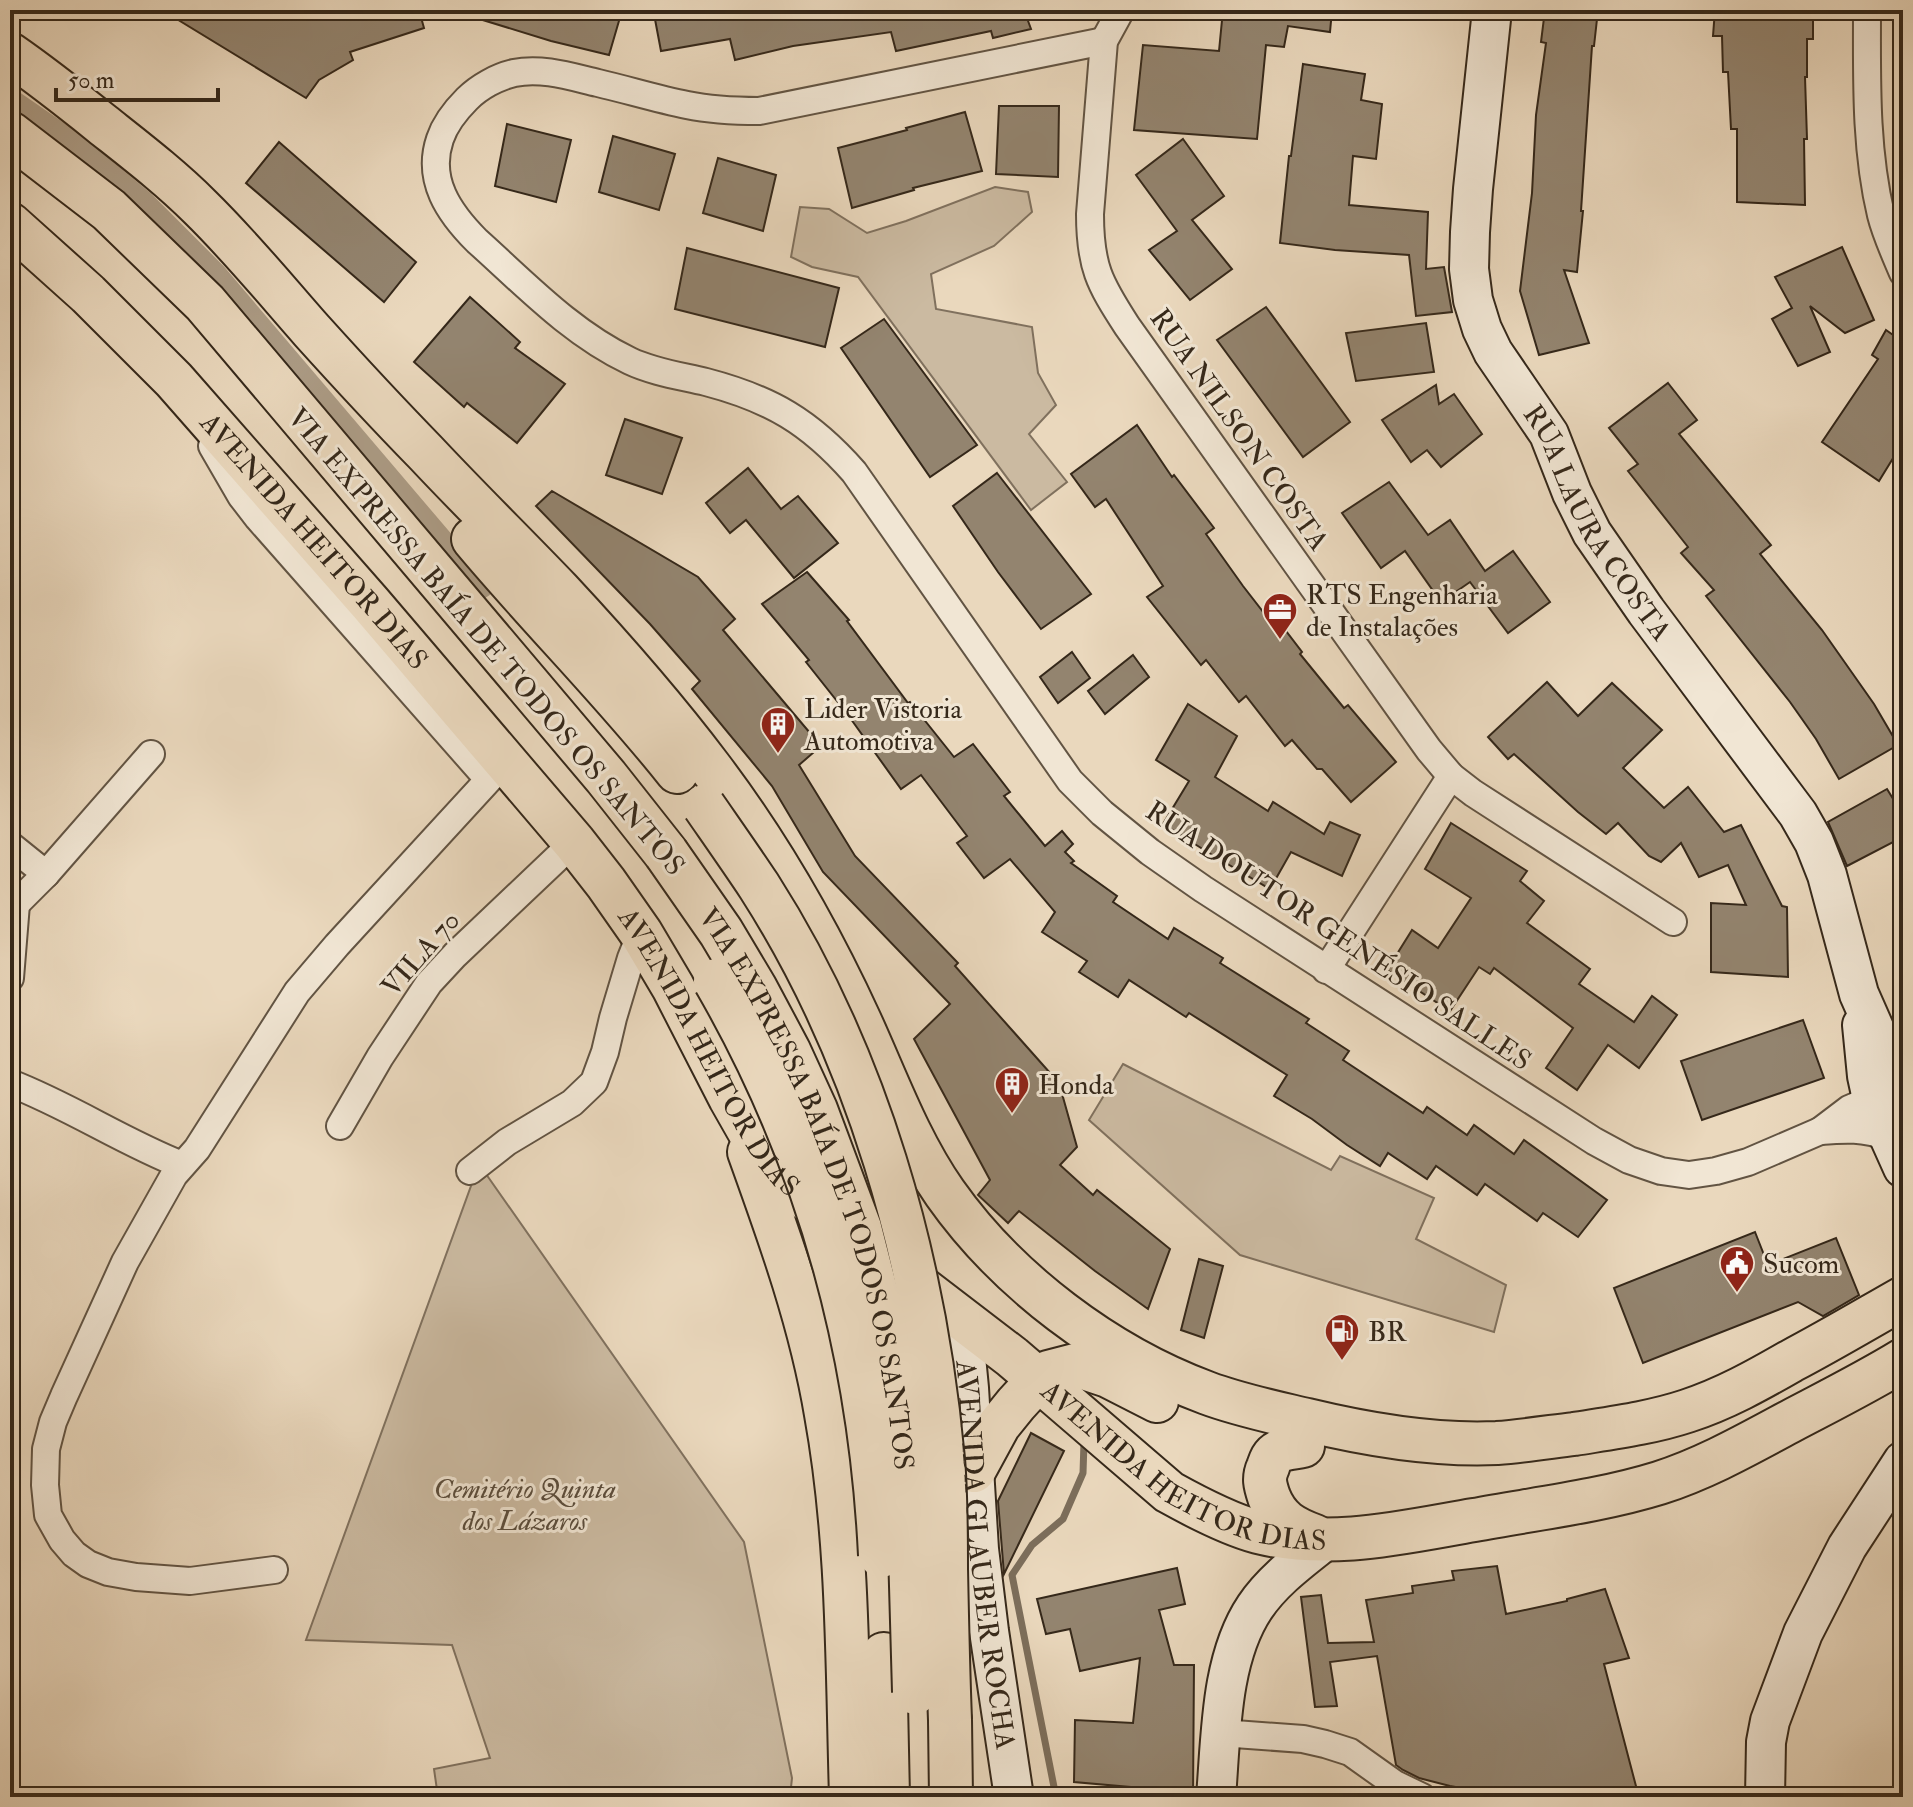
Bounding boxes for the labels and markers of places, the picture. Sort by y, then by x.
place label: RTS Engenharia de Instalações [1306,578,1498,645]
office icon: RTS Engenharia de Instalações [1261,591,1299,641]
place label: Lider Vistoria Automotiva [803,692,963,759]
building icon: Lider Vistoria Automotiva [759,705,797,755]
building icon: Honda [993,1065,1031,1115]
place label: Honda [1038,1068,1114,1103]
public building icon: Sucom [1718,1244,1756,1294]
place label: Sucom [1763,1247,1840,1282]
fuel station icon: BR [1323,1312,1361,1362]
place label: BR [1368,1315,1407,1350]

